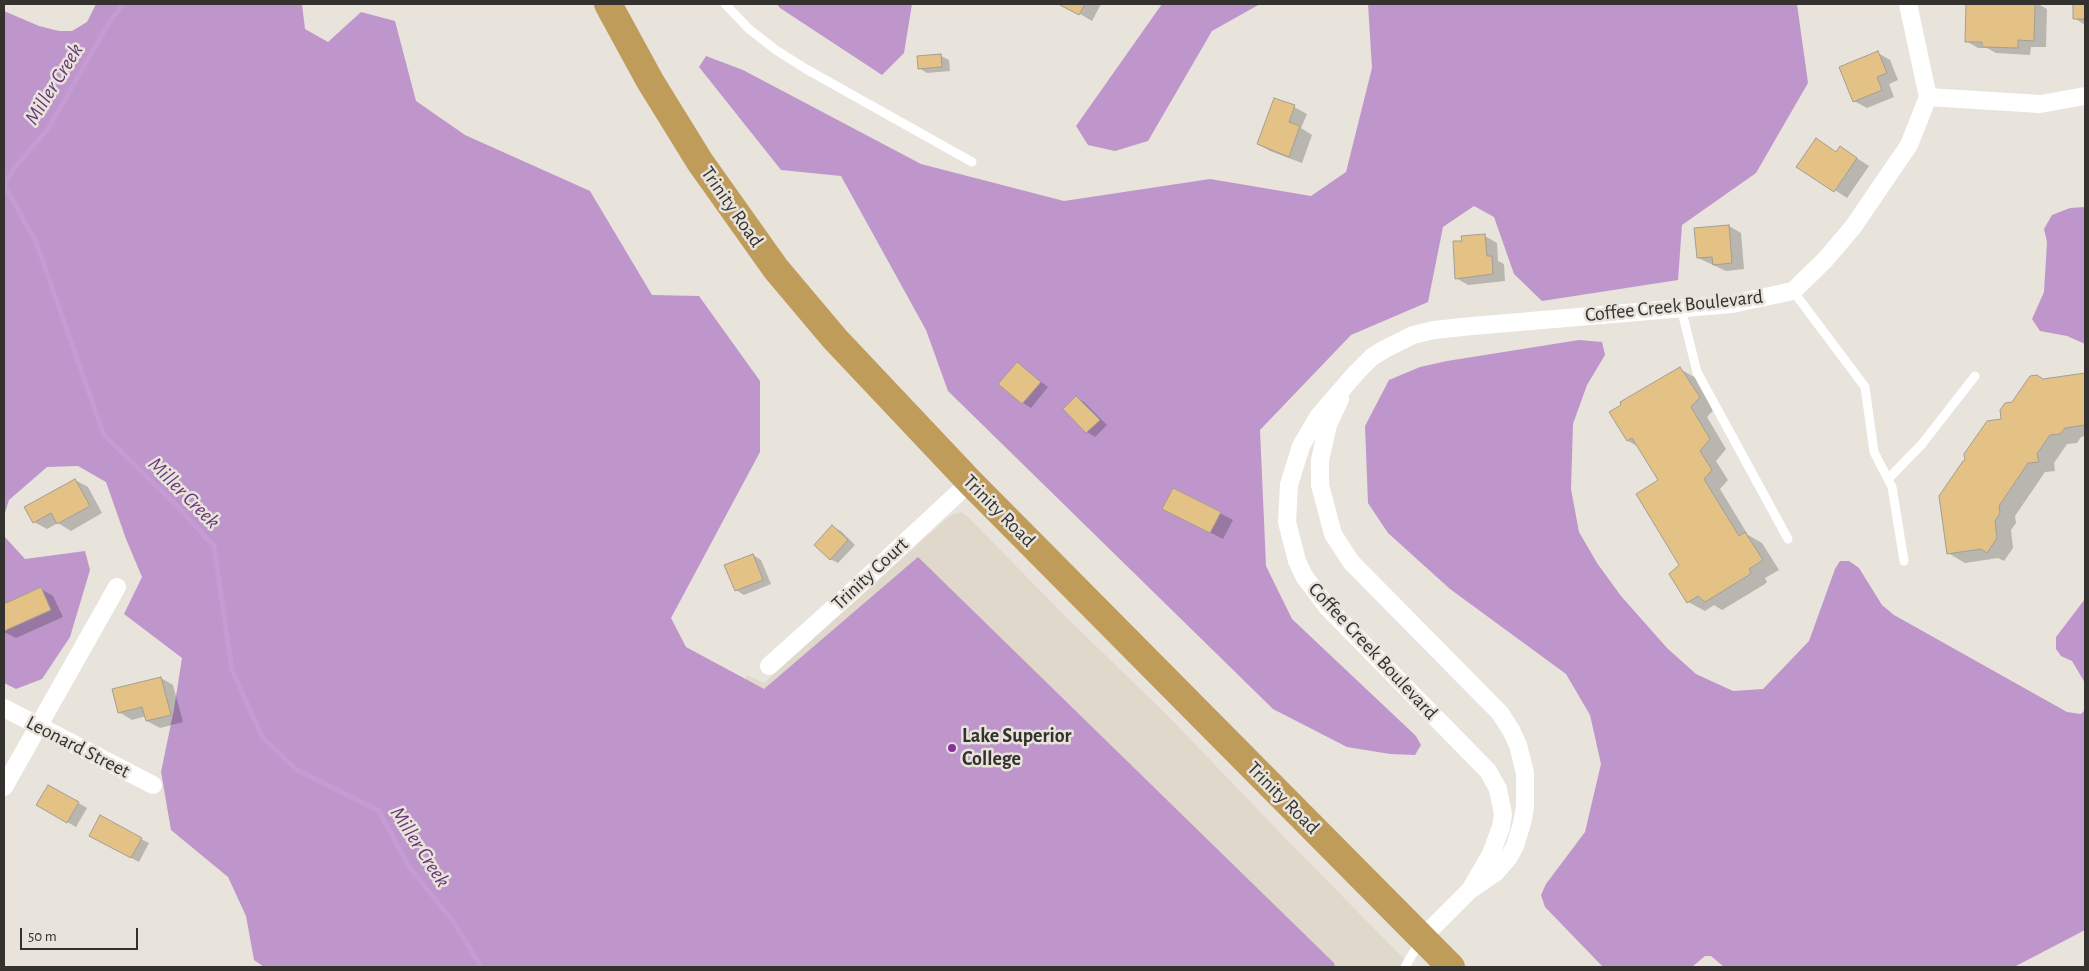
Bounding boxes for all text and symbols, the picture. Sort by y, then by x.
water label: Miller Creek [19,39,89,129]
street label: Trinity Road [696,162,768,252]
street label: Coffee Creek Boulevard [1584,285,1764,327]
water label: Miller Creek [143,452,225,534]
street label: Trinity Road [958,470,1040,552]
street label: Trinity Court [827,533,913,615]
street label: Coffee Creek Boulevard [1303,577,1443,725]
street label: Leonard Street [22,711,134,783]
place label: Lake Superior College [962,724,1071,771]
marker: Lake Superior College [946,742,958,754]
street label: Trinity Road [1242,757,1324,839]
water label: Miller Creek [385,802,455,892]
scale bar [22,918,140,950]
text: 50 m [28,929,57,944]

